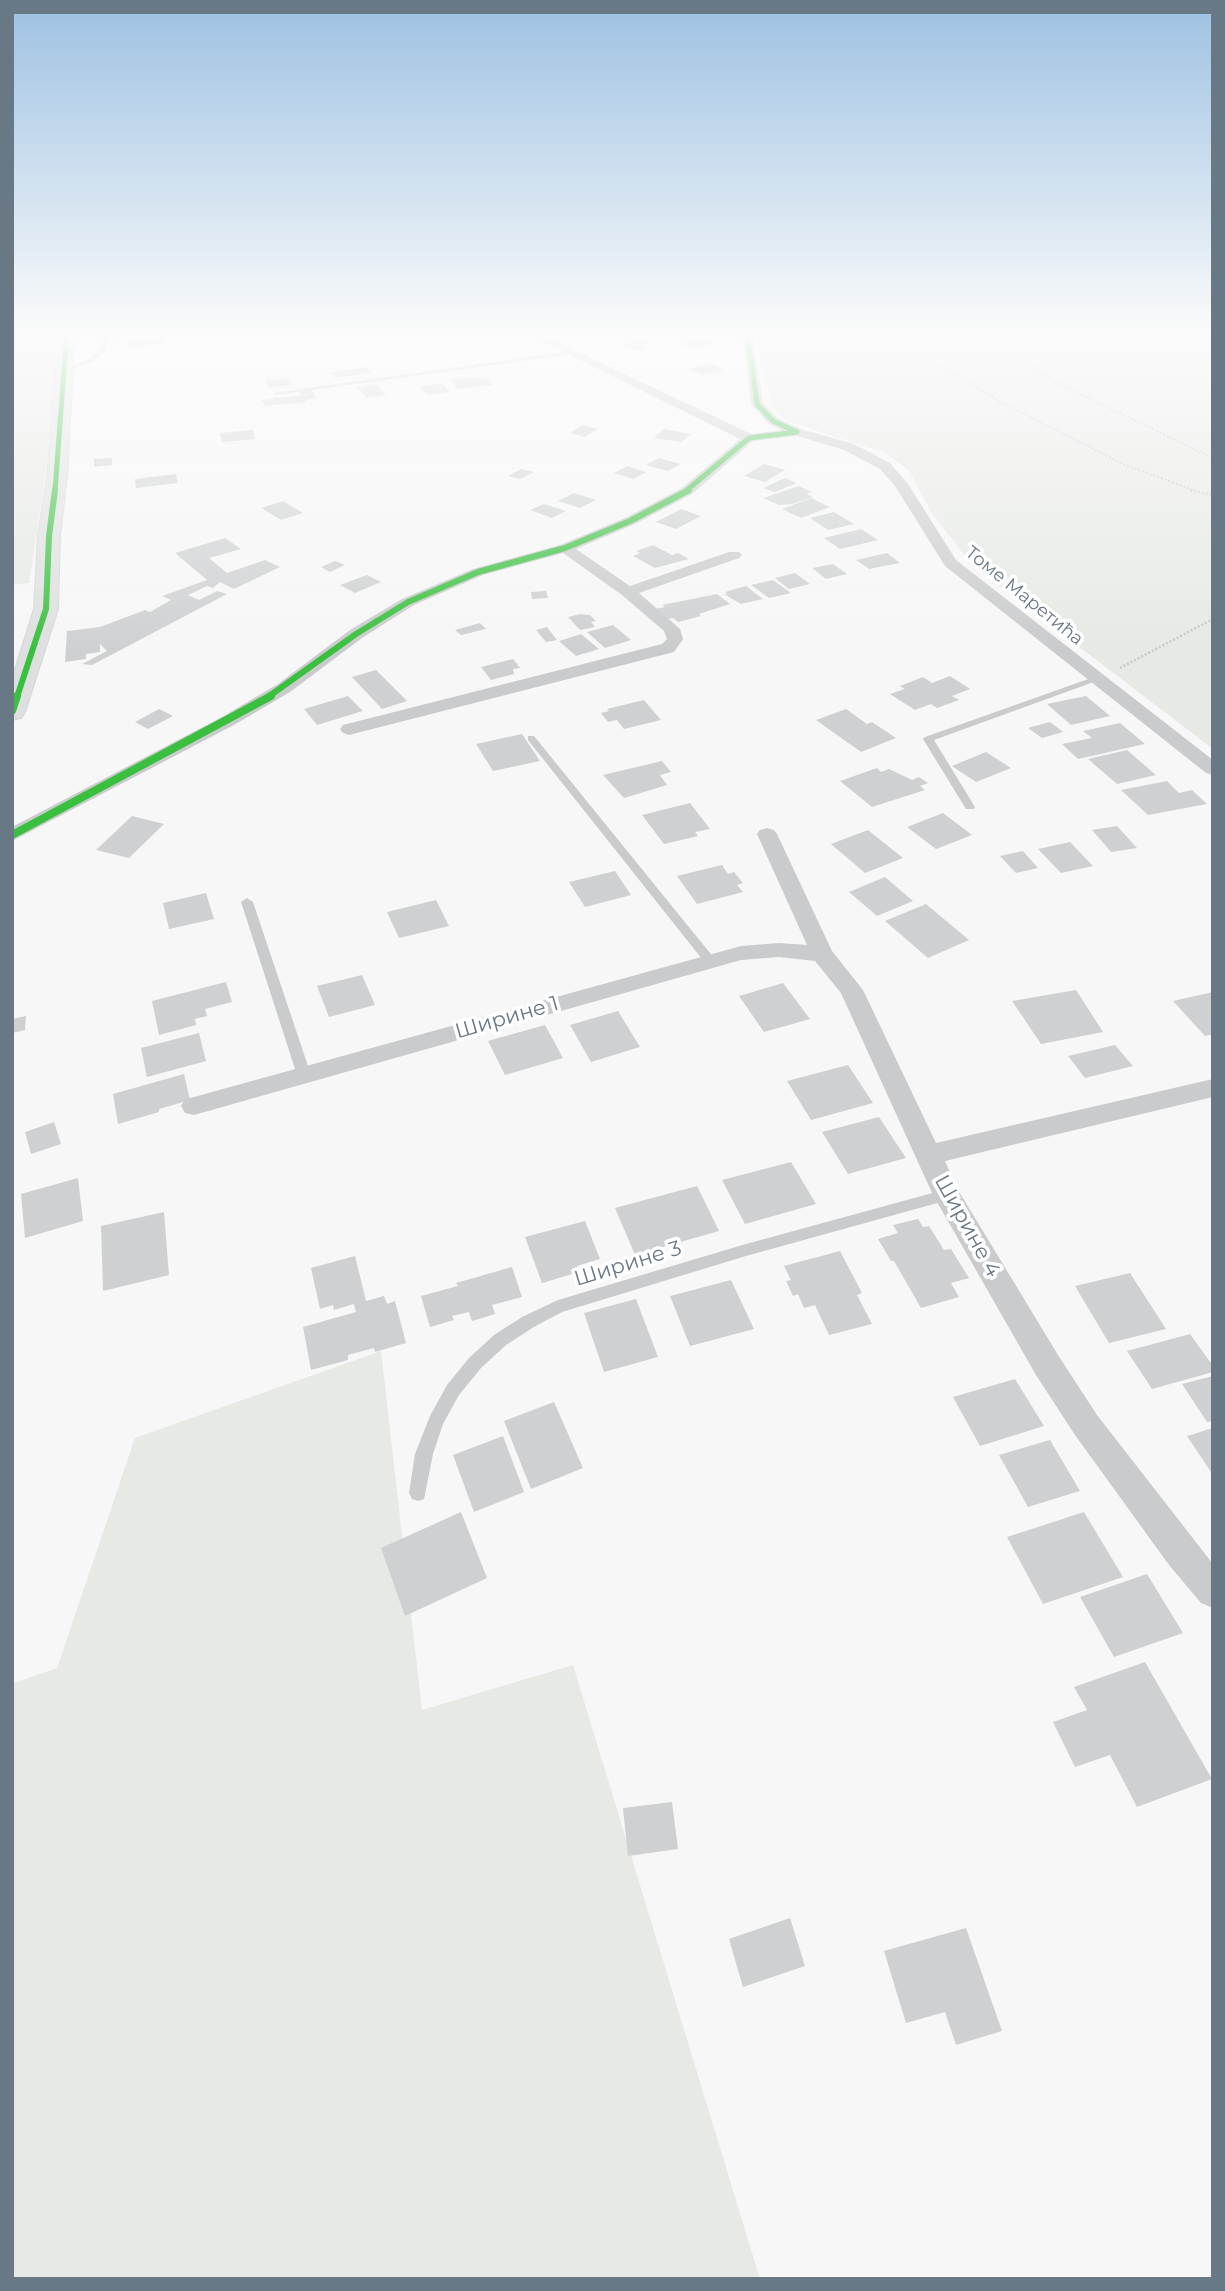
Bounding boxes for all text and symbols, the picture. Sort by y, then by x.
street label: Томе Маретића [961,542,1087,650]
street label: Ширине 1 [452,991,562,1045]
street label: Ширине 4 [929,1171,1005,1281]
street label: Ширине 3 [571,1236,685,1292]

